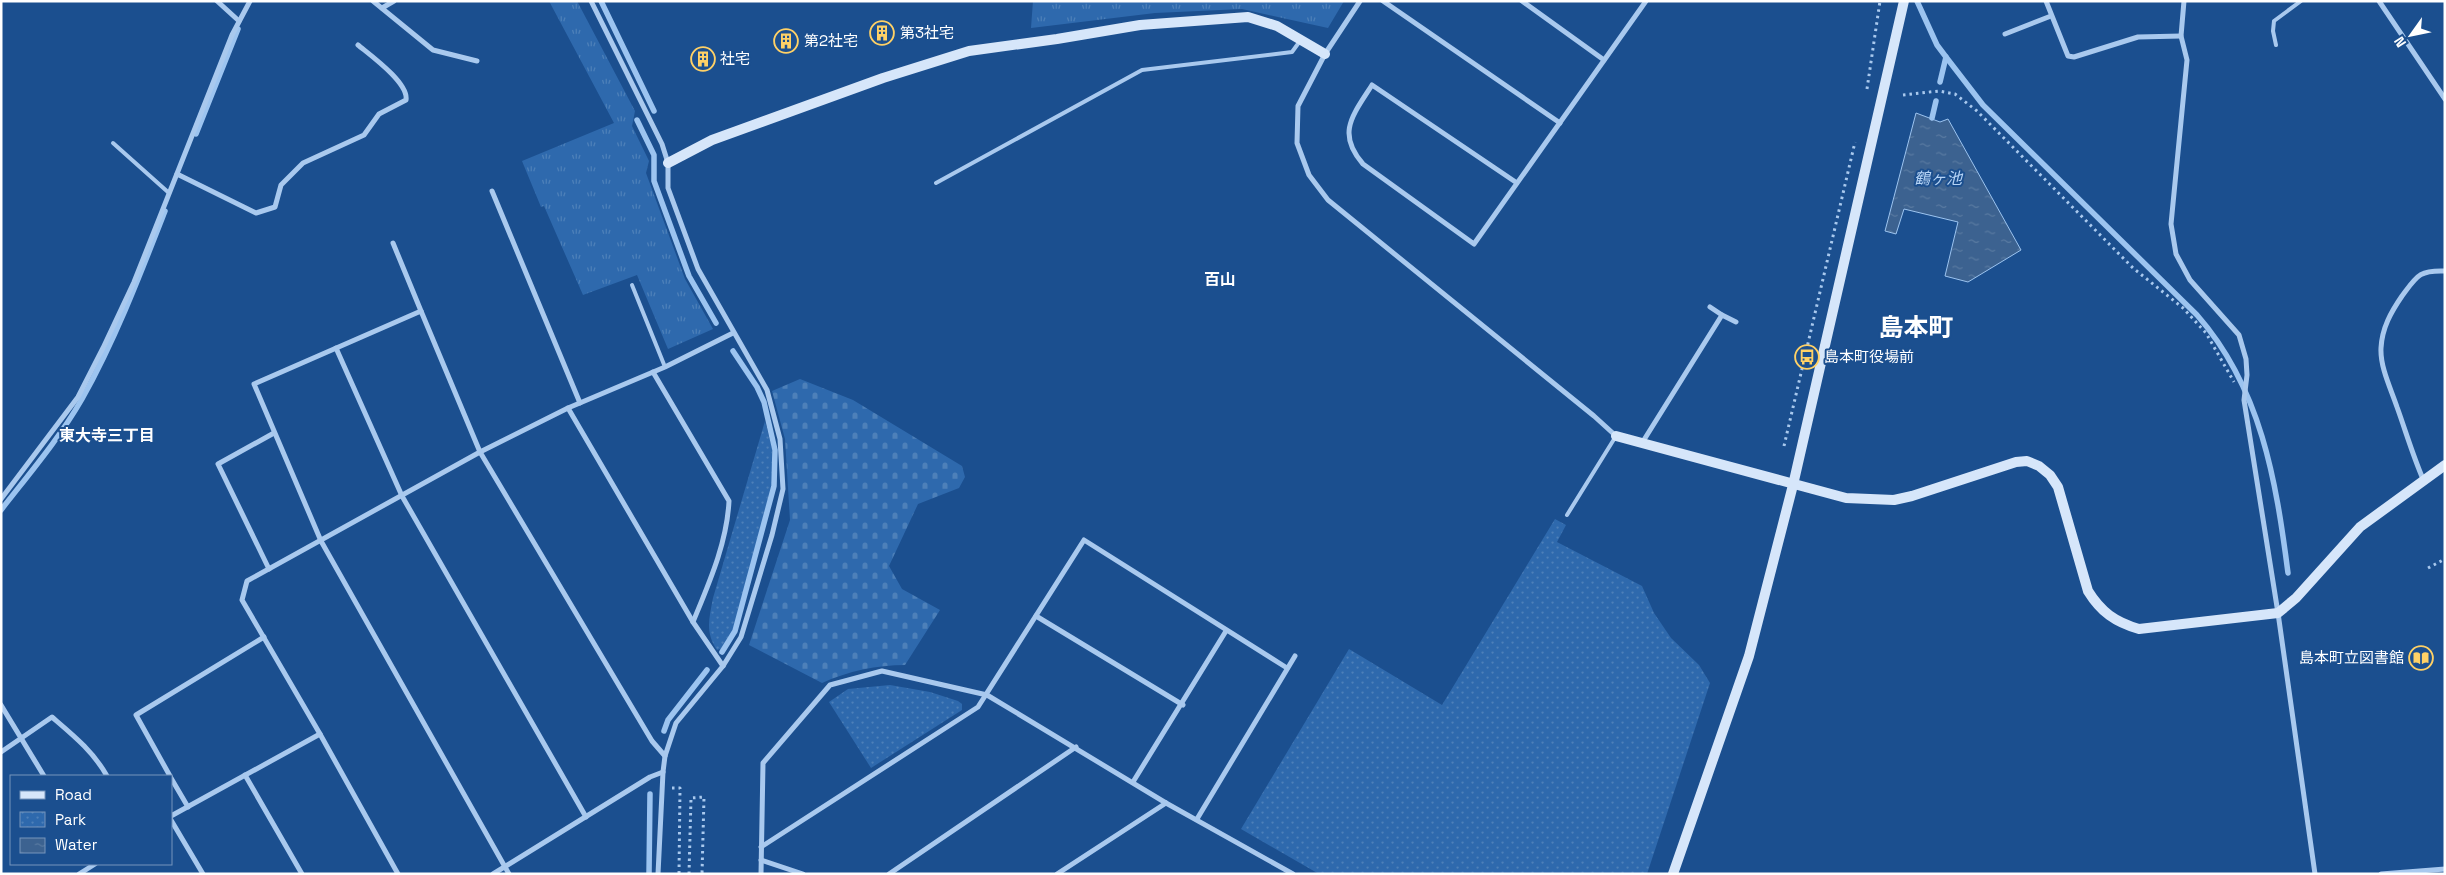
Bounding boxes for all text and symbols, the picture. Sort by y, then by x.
north arrow [2386,10,2436,60]
building icon: 第3社宅 [869,20,895,46]
place label: 第3社宅 [900,23,954,42]
building icon: 第2社宅 [773,28,799,54]
place label: 第2社宅 [804,31,858,50]
text: N [2390,33,2410,51]
building icon: 社宅 [690,46,716,72]
place label: 社宅 [720,49,750,68]
water label: 鶴ヶ池 [1914,168,1964,189]
district label: 百山 [1204,269,1236,290]
district label: 島本町 [1878,311,1954,343]
bus stop icon: 島本町役場前 [1794,344,1820,370]
place label: 島本町役場前 [1824,347,1914,366]
district label: 東大寺三丁目 [59,425,155,446]
library icon: 島本町立図書館 [2408,645,2434,671]
place label: 島本町立図書館 [2299,648,2404,667]
legend [10,775,172,865]
text: Road [55,785,92,804]
text: Park [55,810,86,829]
text: Water [55,835,98,854]

